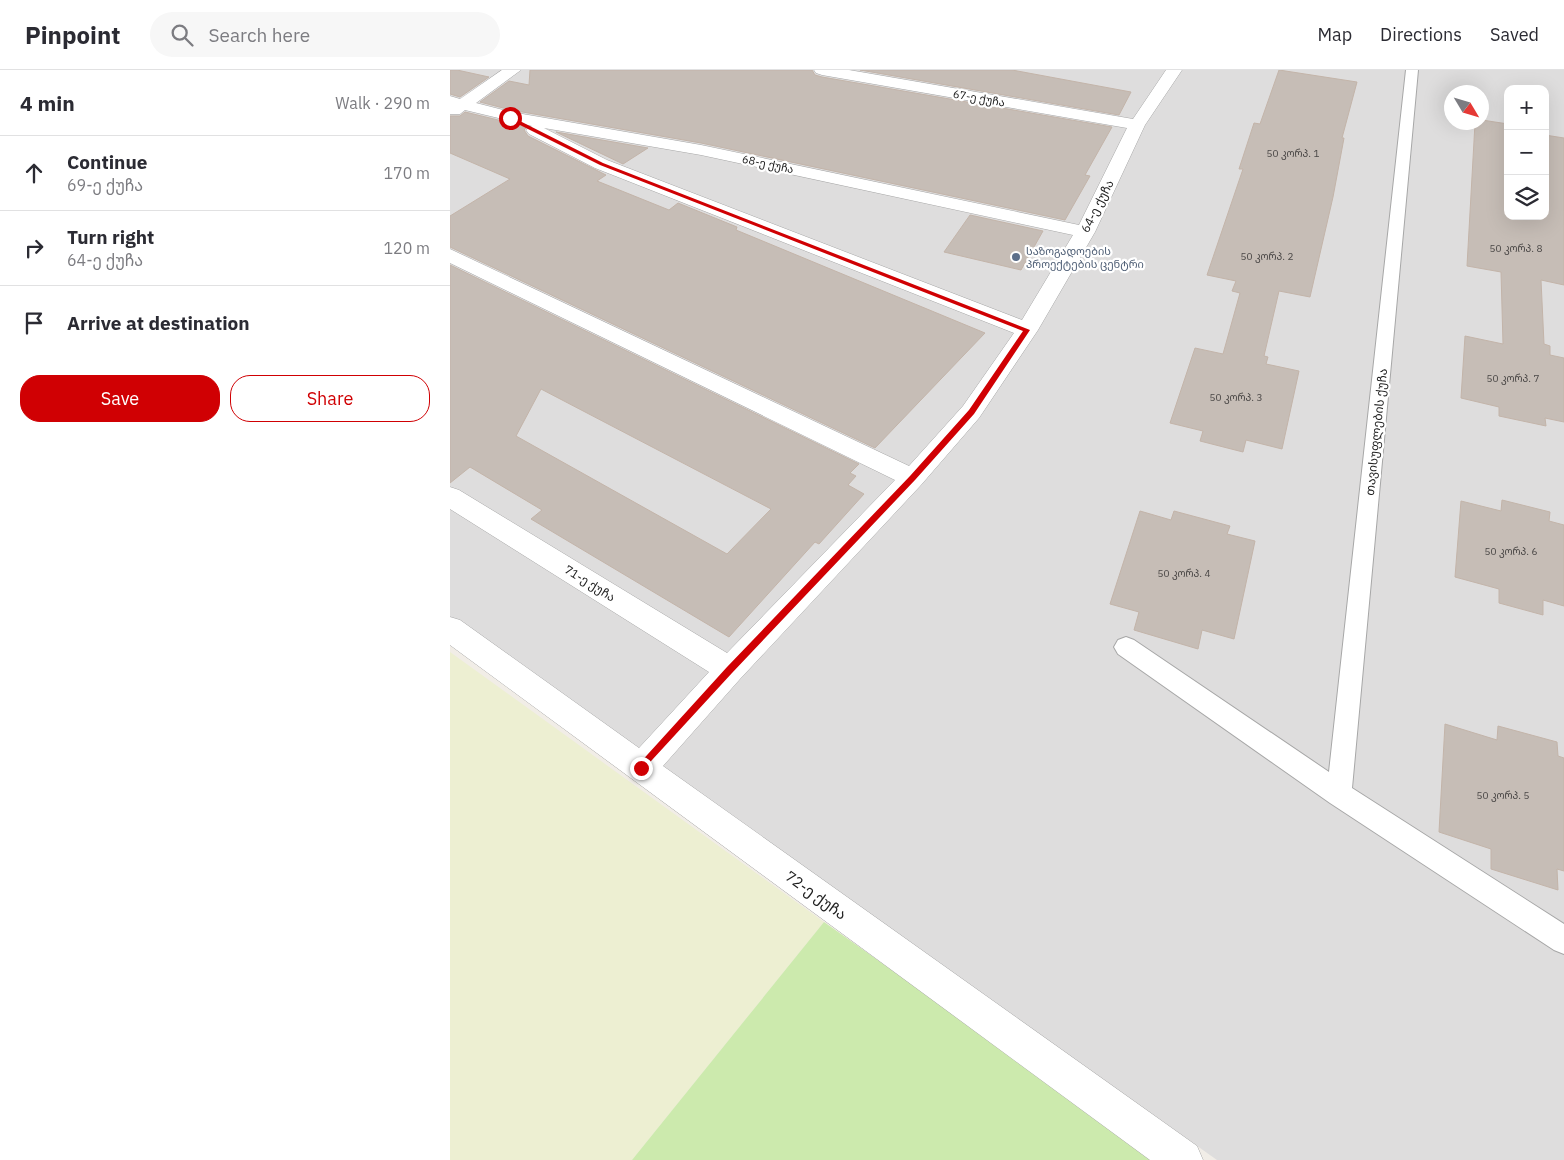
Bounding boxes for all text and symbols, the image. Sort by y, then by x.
search box [150,12,500,57]
text: Pinpoint [25,19,120,51]
icon: search [168,21,196,49]
text: Search here [208,23,310,47]
text: Map [1317,23,1352,46]
text: Directions [1380,23,1462,46]
text: Saved [1490,23,1539,46]
north arrow [1444,85,1489,130]
map controls [1504,85,1549,220]
button: + [1504,85,1549,130]
street label: 67-ე ქუჩა [952,87,1006,109]
text: 4 min [20,89,75,117]
text: Walk · 290 m [335,93,430,113]
route start [499,107,522,130]
button: − [1504,130,1549,175]
house number: 50 კორპ. 1 [1267,147,1319,160]
text: Continue [67,150,147,174]
street label: 68-ე ქუჩა [741,152,795,176]
icon: ahead [20,159,48,187]
text: 170 m [383,163,430,183]
text: 69-ე ქუჩა [67,175,143,195]
button: layers [1504,175,1549,220]
street label: 64-ე ქუჩა [1077,177,1117,235]
text: Turn right [67,225,154,249]
icon: right [20,234,48,262]
text: 120 m [383,238,430,258]
house number: 50 კორპ. 8 [1490,242,1542,255]
place label: საზოგადოების პროექტების ცენტრი [1026,244,1144,271]
text: 64-ე ქუჩა [67,250,143,270]
house number: 50 კორპ. 2 [1241,250,1293,263]
marker: საზოგადოების პროექტების ცენტრი [1010,251,1022,263]
icon: arrive [20,309,48,337]
text: Arrive at destination [67,311,250,335]
street label: თავისუფლების ქუჩა [1362,368,1391,496]
house number: 50 კორპ. 7 [1487,372,1539,385]
button: Save [20,375,220,422]
button: Share [230,375,430,422]
house number: 50 კორპ. 3 [1210,391,1262,404]
house number: 50 კორპ. 6 [1485,545,1537,558]
street label: 71-ე ქუჩა [562,562,618,604]
house number: 50 კორპ. 4 [1158,567,1210,580]
route end [630,757,653,780]
house number: 50 კორპ. 5 [1477,789,1529,802]
street label: 72-ე ქუჩა [782,866,850,924]

